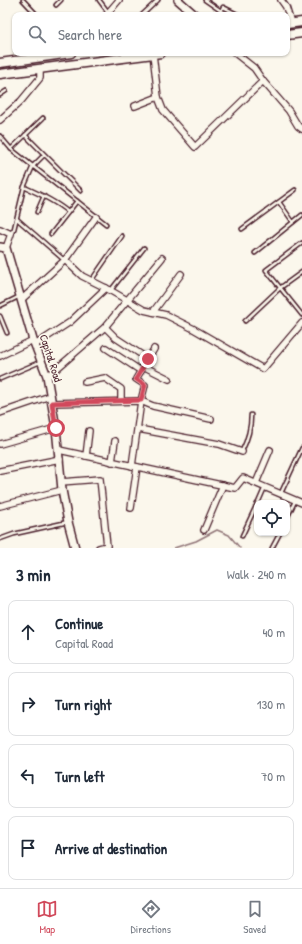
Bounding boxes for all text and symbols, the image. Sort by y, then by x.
search box [12,12,290,56]
icon: search [26,23,48,45]
text: Search here [58,24,122,45]
street label: Capital Road [37,332,65,384]
route end [139,350,157,368]
route start [47,419,65,437]
map controls [254,500,290,536]
button: locate [254,500,290,536]
text: 3 min [16,563,51,586]
text: Walk · 240 m [227,565,286,583]
text: Continue [55,613,103,634]
icon: ahead [17,621,39,643]
text: 40 m [262,623,285,641]
text: Capital Road [55,634,113,652]
icon: right [17,693,39,715]
text: Turn right [55,694,111,715]
text: 130 m [257,695,285,713]
icon: left [17,765,39,787]
text: Turn left [55,766,105,787]
text: 70 m [261,767,285,785]
icon: arrive [17,837,39,859]
text: Arrive at destination [55,838,167,859]
tab: Map [36,898,58,936]
tab: Directions [131,898,171,936]
tab: Saved [243,898,266,936]

